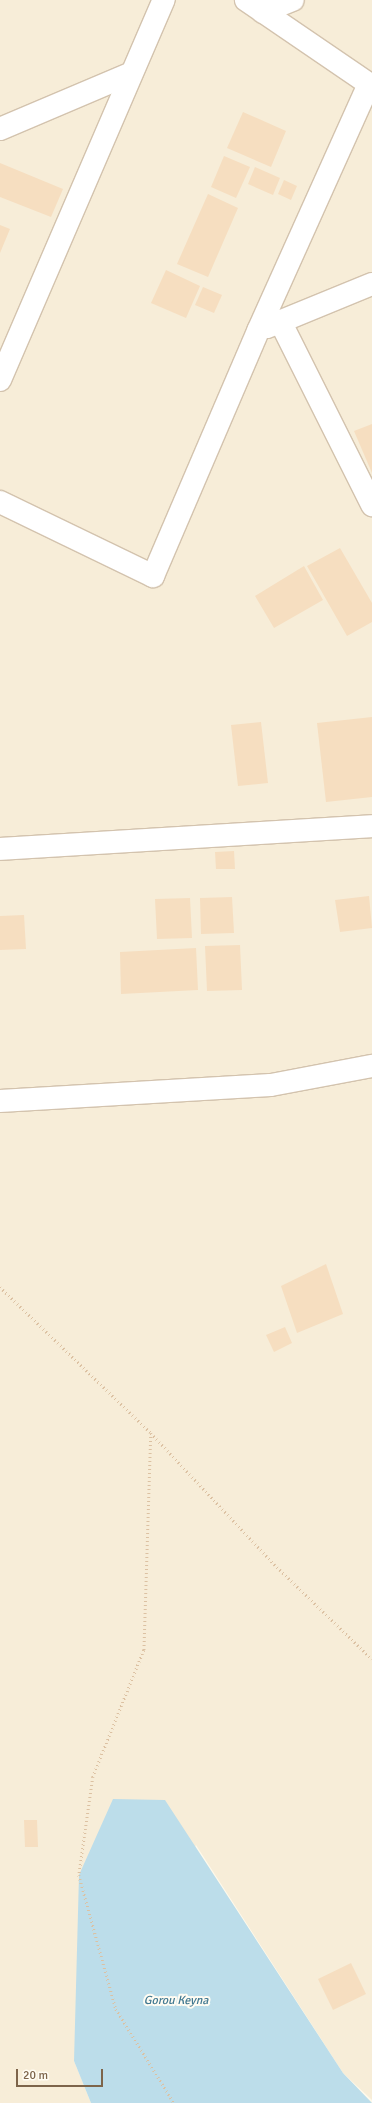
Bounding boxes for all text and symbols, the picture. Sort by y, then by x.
water label: Gorou Keyna [144,1994,208,2008]
scale bar [18,2061,105,2087]
text: 20 m [23,2068,48,2083]

